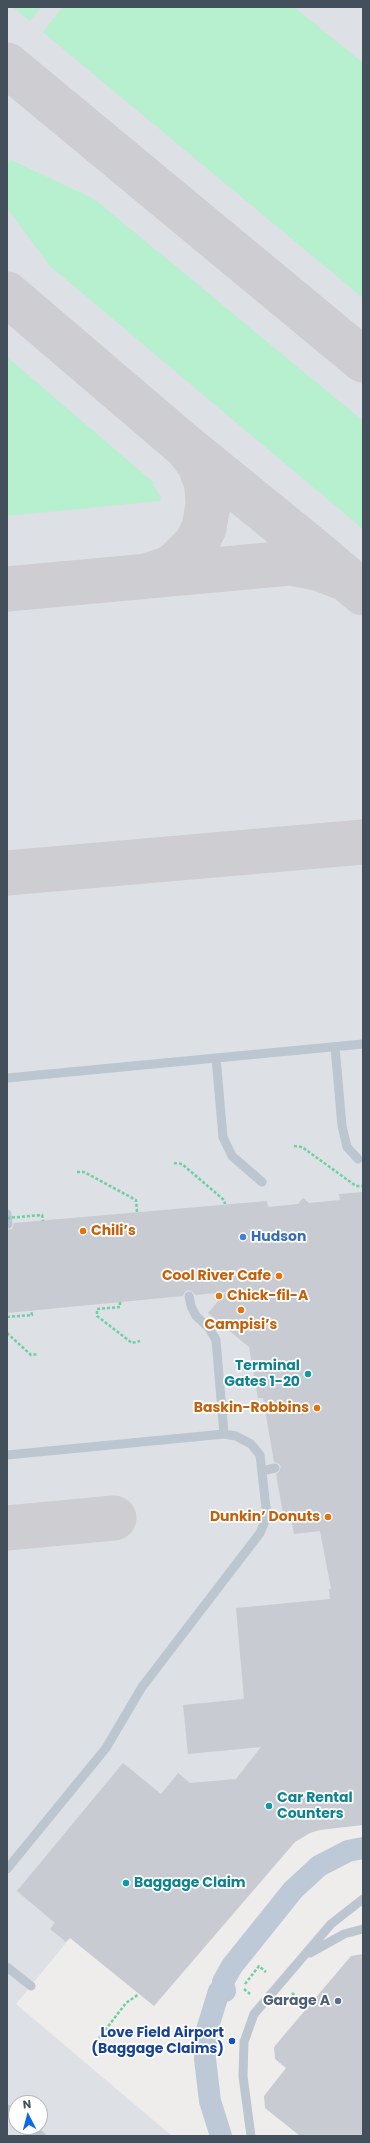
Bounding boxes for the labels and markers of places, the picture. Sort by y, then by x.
place label: Chili’s [91,1223,136,1239]
marker: Chili’s [78,1226,88,1236]
place label: Hudson [251,1229,306,1245]
marker: Hudson [238,1232,248,1242]
place label: Cool River Cafe [162,1268,271,1284]
marker: Cool River Cafe [274,1271,284,1281]
place label: Chick-fil-A [227,1288,308,1304]
marker: Chick-fil-A [214,1291,224,1301]
marker: Campisi’s [236,1305,246,1315]
place label: Campisi’s [205,1317,277,1333]
place label: Terminal Gates 1-20 [224,1358,300,1390]
marker: Terminal Gates 1-20 [303,1369,313,1379]
place label: Baskin-Robbins [194,1400,309,1416]
marker: Baskin-Robbins [312,1403,322,1413]
place label: Dunkin’ Donuts [210,1509,320,1525]
marker: Dunkin’ Donuts [323,1512,333,1522]
place label: Car Rental Counters [277,1790,353,1822]
marker: Car Rental Counters [264,1801,274,1811]
place label: Baggage Claim [134,1875,246,1891]
marker: Baggage Claim [121,1878,131,1888]
place label: Garage A [263,1993,330,2009]
marker: Garage A [333,1996,343,2006]
place label: Love Field Airport (Baggage Claims) [91,2025,224,2058]
marker: Love Field Airport (Baggage Claims) [227,2036,237,2046]

